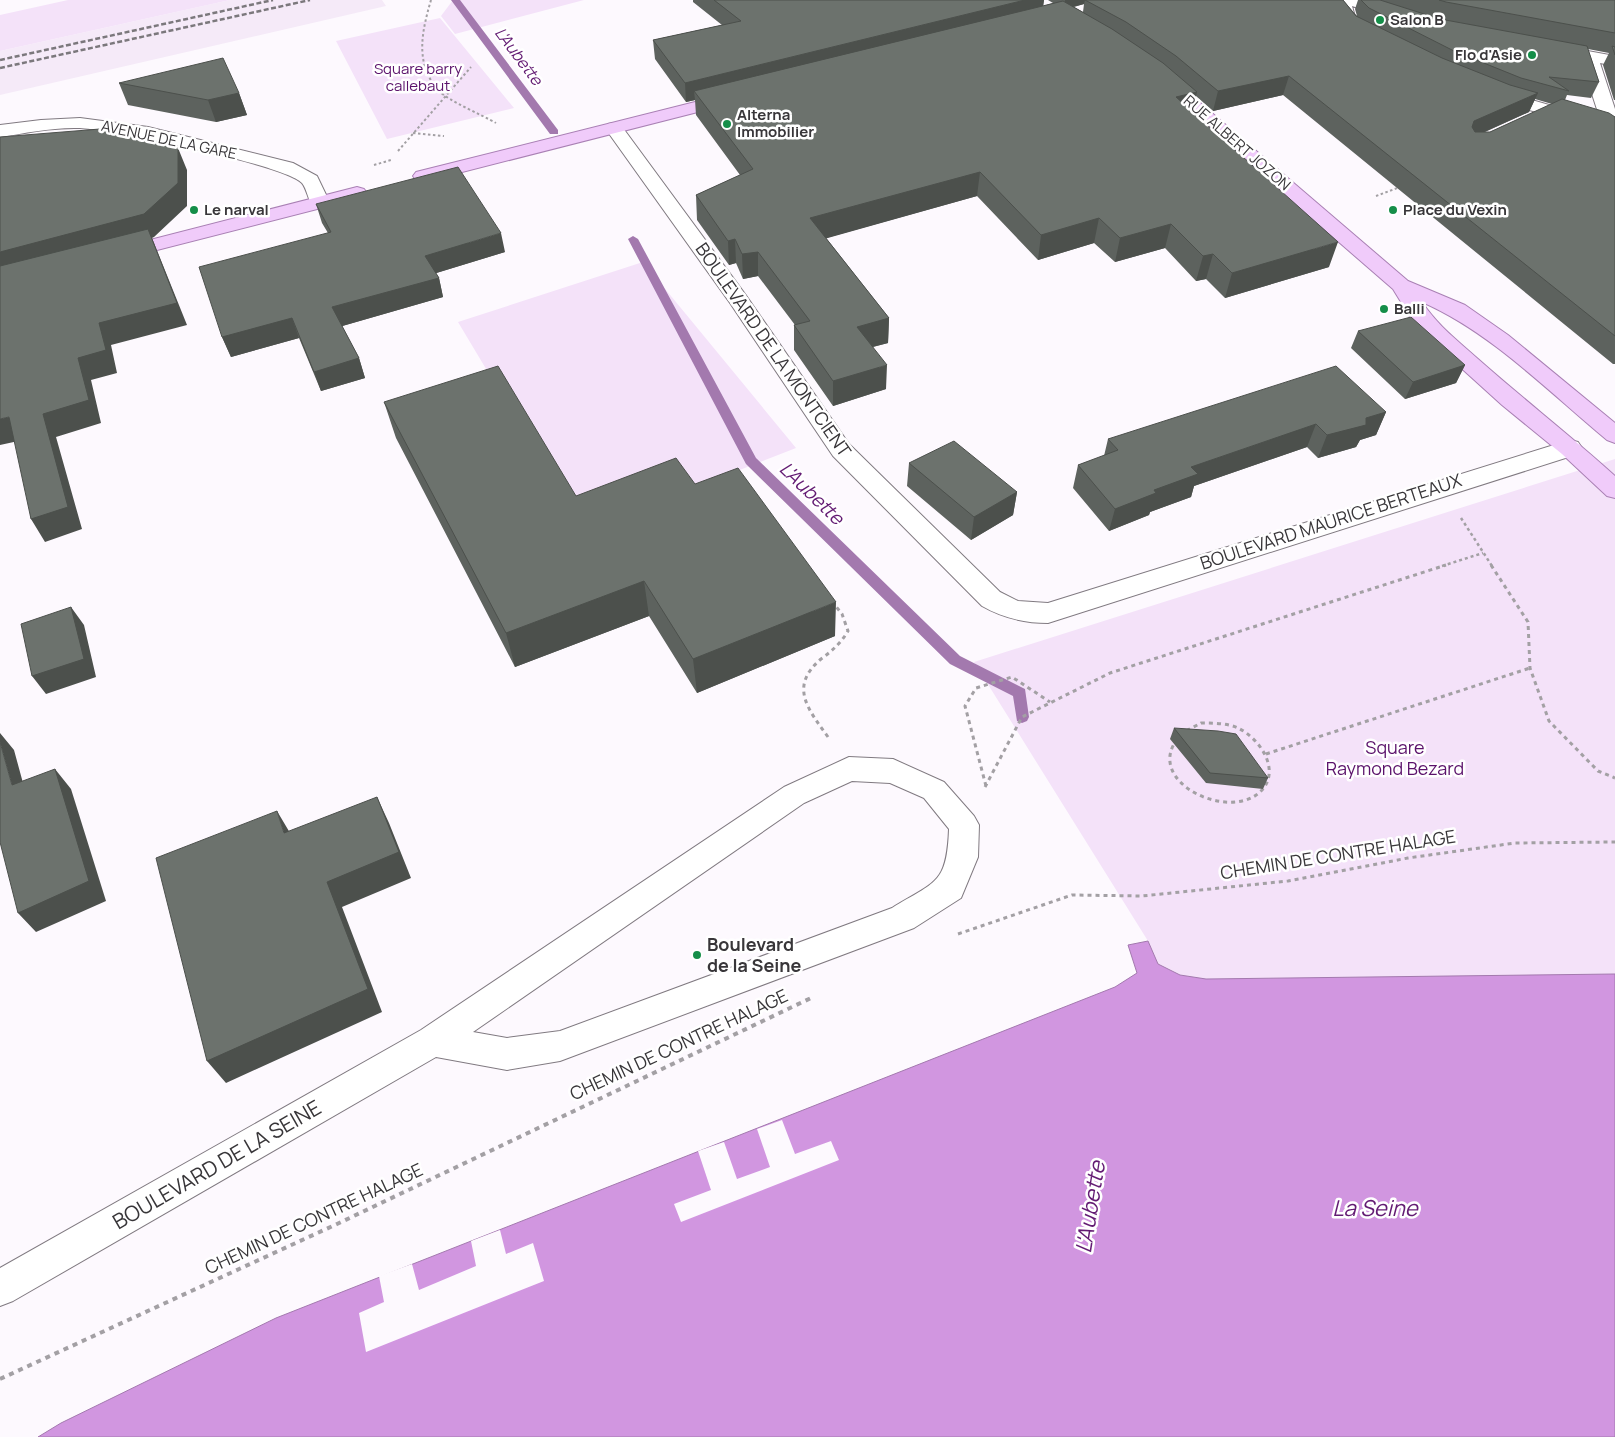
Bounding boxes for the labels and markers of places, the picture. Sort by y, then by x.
place label: Salon B [1390,9,1444,30]
marker: Salon B [1374,14,1386,26]
place label: Flo d'Asie [1455,44,1522,65]
marker: Flo d'Asie [1526,49,1538,61]
place label: Alterna Immobilier [737,104,814,142]
marker: Alterna Immobilier [721,118,733,130]
place label: Le narval [204,199,269,220]
place label: Place du Vexin [1403,199,1507,220]
marker: Le narval [188,204,200,216]
marker: Place du Vexin [1387,204,1399,216]
place label: Balli [1394,298,1425,319]
marker: Balli [1378,303,1390,315]
place label: Boulevard de la Seine [707,932,801,977]
marker: Boulevard de la Seine [691,949,703,961]

